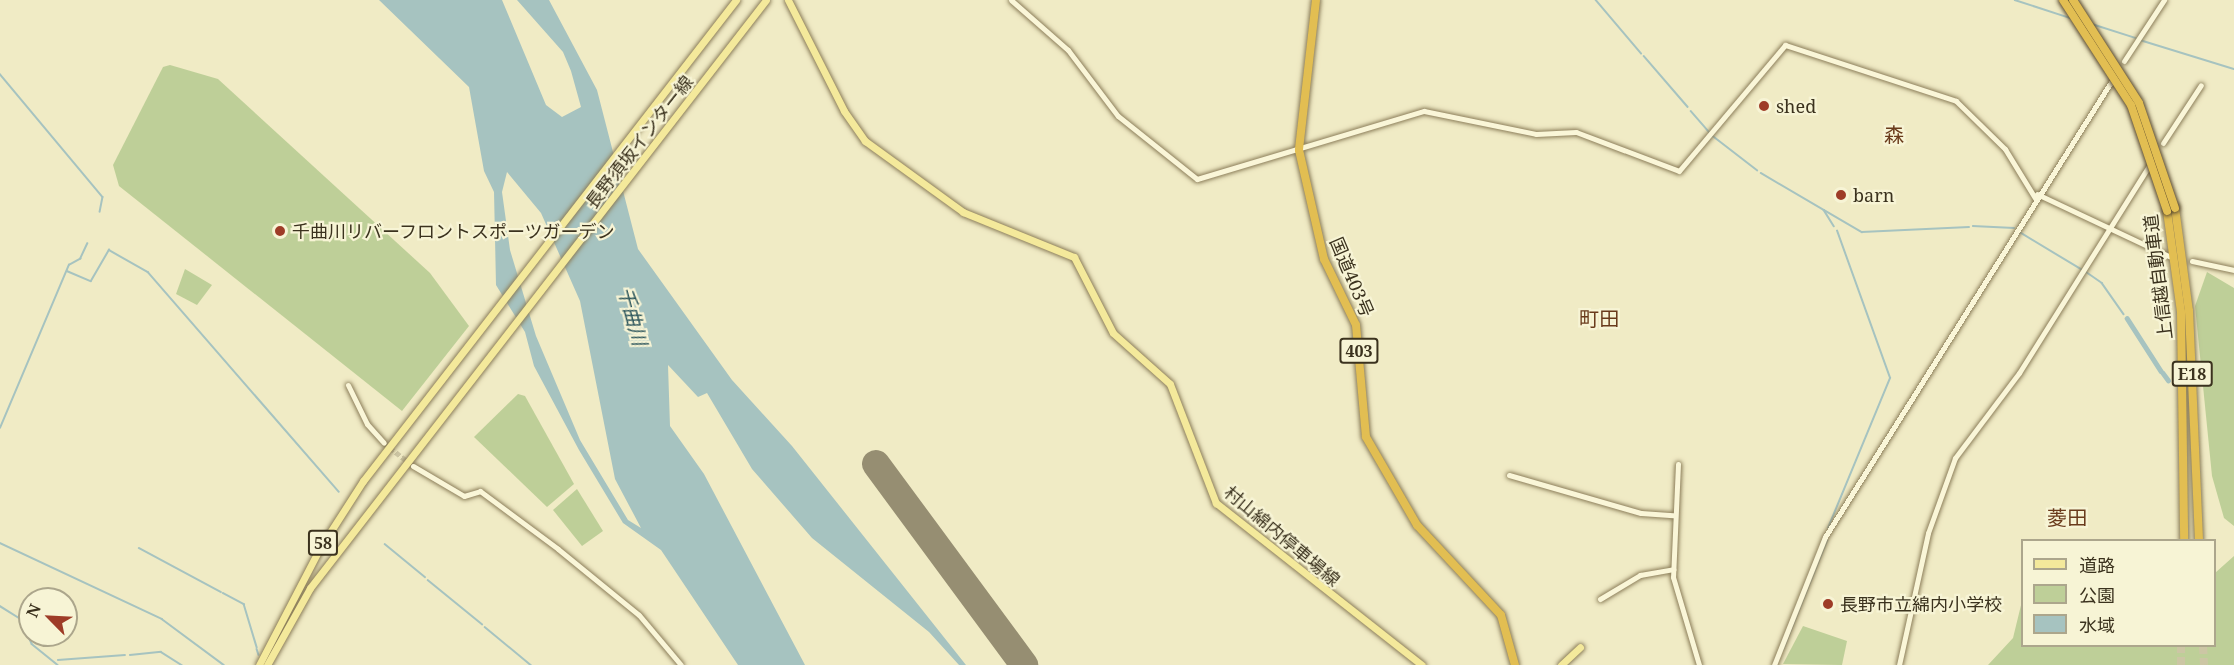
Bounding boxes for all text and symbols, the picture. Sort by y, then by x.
street label: 長野須坂インター線 [581,72,697,212]
place label: shed [1776,95,1816,117]
marker: shed [1757,99,1771,113]
district label: 森 [1884,122,1904,146]
place label: barn [1853,184,1894,206]
marker: barn [1834,188,1848,202]
street label: 上信越自動車道 [2140,213,2176,341]
place label: 千曲川リバーフロントスポーツガーデン [292,220,616,242]
marker: 千曲川リバーフロントスポーツガーデン [273,224,287,238]
street label: 国道403号 [1326,234,1378,320]
water label: 千曲川 [614,284,652,348]
district label: 町田 [1579,306,1619,330]
road number: 403 [1338,338,1380,364]
road number: E18 [2171,361,2213,387]
street label: 村山綿内停車場線 [1220,481,1344,591]
district label: 菱田 [2047,505,2087,529]
road number: 58 [306,530,340,556]
legend [2021,539,2216,647]
text: 道路 [2079,553,2115,577]
text: 公園 [2079,583,2115,607]
north arrow [18,587,78,647]
place label: 長野市立綿内小学校 [1840,593,2002,615]
marker: 長野市立綿内小学校 [1821,597,1835,611]
text: N [21,600,46,621]
text: 水域 [2079,613,2115,637]

